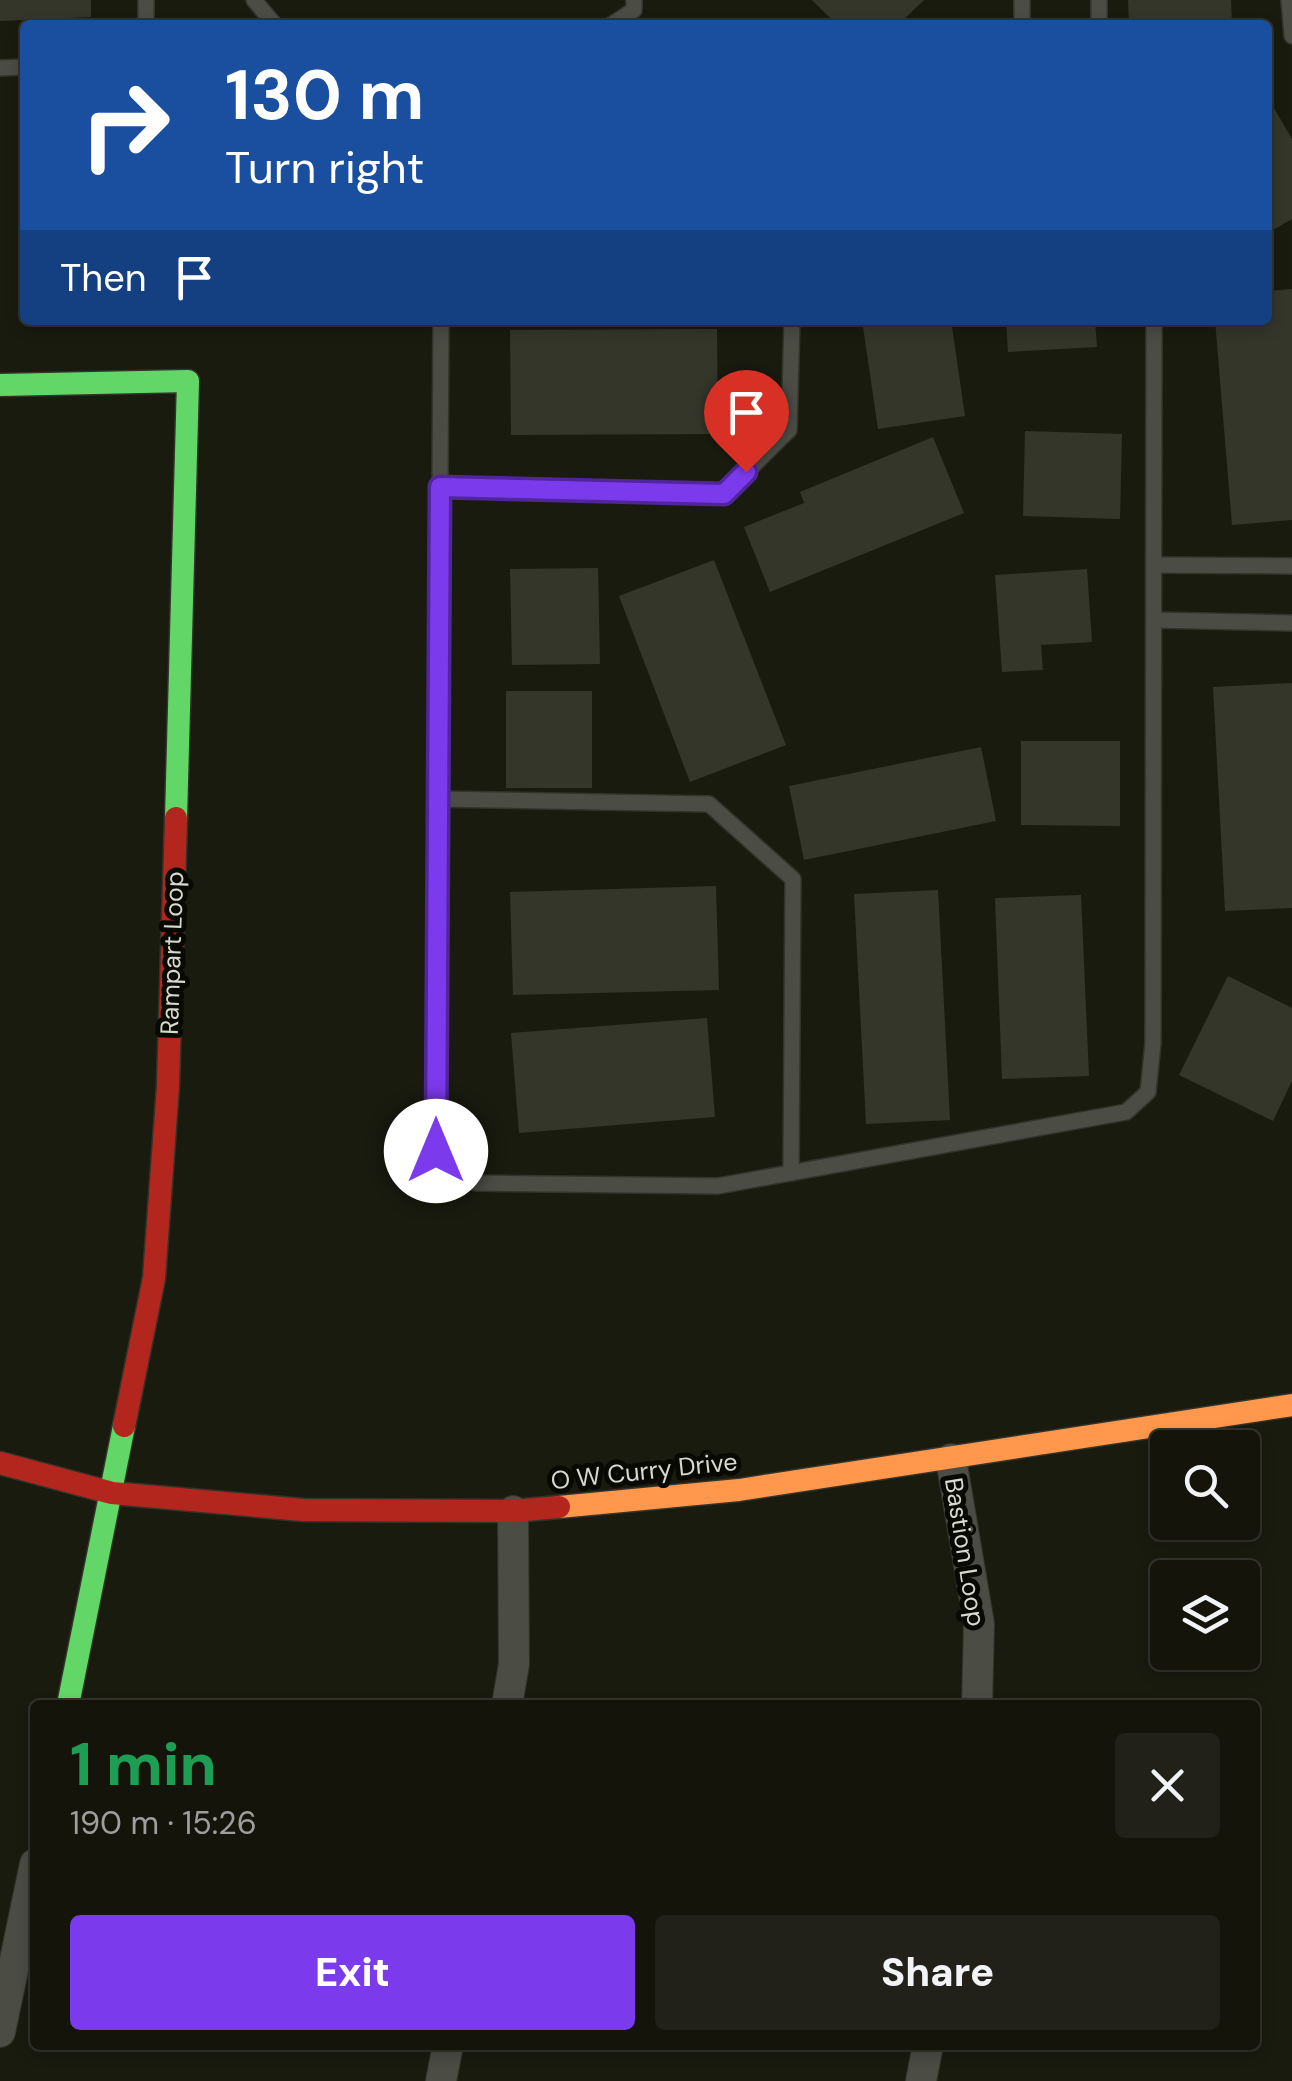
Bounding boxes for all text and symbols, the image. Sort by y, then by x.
text: 130 m [225,50,424,141]
icon: right [60,60,190,190]
text: Turn right [225,138,424,197]
icon: arrive [167,250,222,305]
text: Then [60,253,147,303]
pin [704,370,789,473]
icon: arrive [719,385,774,440]
street label: Rampart Loop [153,871,191,1035]
position arrow [384,1099,488,1203]
map controls [1150,1430,1260,1670]
button: search [1150,1430,1260,1540]
street label: O W Curry Drive [549,1445,739,1497]
street label: Bastion Loop [937,1475,993,1629]
button: layers [1150,1560,1260,1670]
text: 1 min [70,1725,217,1804]
button: close [1115,1733,1220,1838]
text: 190 m · 15:26 [70,1802,257,1844]
button: Exit [70,1915,635,2030]
button: Share [655,1915,1220,2030]

